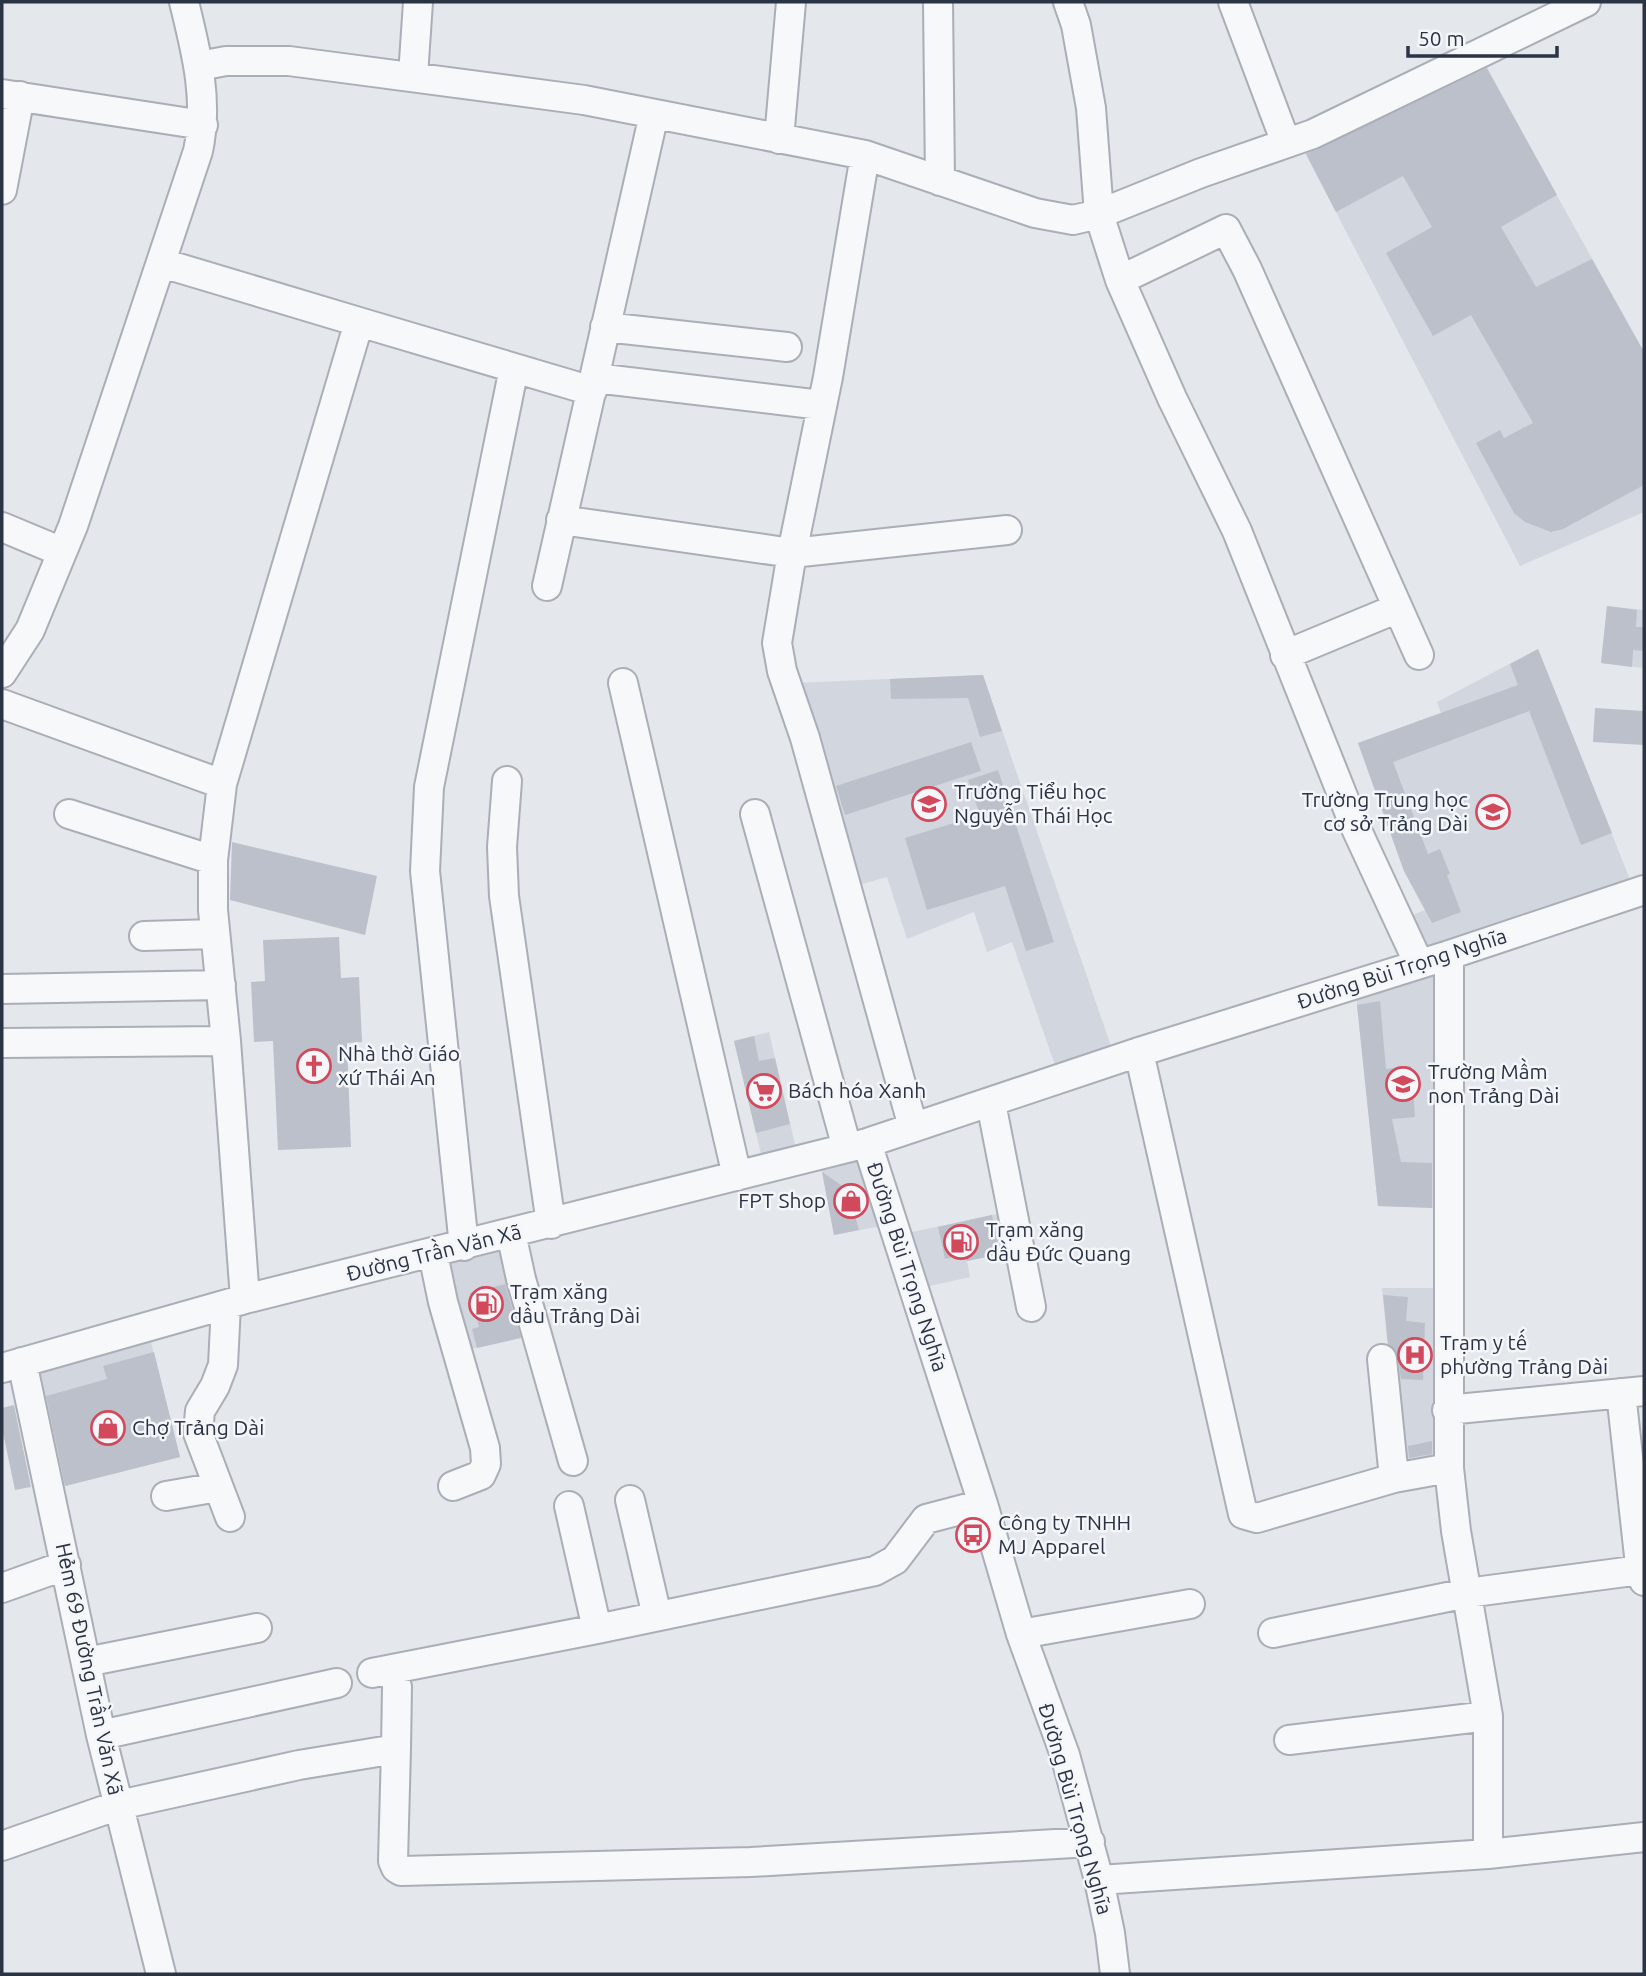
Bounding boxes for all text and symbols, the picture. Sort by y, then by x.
scale bar [1408,14,1557,58]
text: 50 m [1418,26,1465,50]
place label: Trường Tiểu học Nguyễn Thái Học [954,779,1113,827]
school or university icon: Trường Tiểu học Nguyễn Thái Học [910,785,948,823]
place label: Trường Trung học cơ sở Trảng Dài [1302,787,1468,835]
school or university icon: Trường Trung học cơ sở Trảng Dài [1474,793,1512,831]
street label: Đường Bùi Trọng Nghĩa [1294,923,1510,1013]
place label: Nhà thờ Giáo xứ Thái An [338,1041,460,1089]
church icon: Nhà thờ Giáo xứ Thái An [295,1047,333,1085]
place label: Trường Mầm non Trảng Dài [1428,1057,1559,1107]
school or university icon: Trường Mầm non Trảng Dài [1384,1065,1422,1103]
supermarket icon: Bách hóa Xanh [745,1072,783,1110]
place label: Bách hóa Xanh [788,1078,926,1102]
street label: Đường Bùi Trọng Nghĩa [863,1159,953,1375]
shop icon: FPT Shop [832,1182,870,1220]
place label: FPT Shop [738,1188,826,1212]
street label: Đường Trần Văn Xã [343,1217,524,1285]
place label: Trạm xăng dầu Đức Quang [986,1217,1131,1265]
fuel station icon: Trạm xăng dầu Đức Quang [942,1223,980,1261]
place label: Trạm xăng dầu Trảng Dài [510,1279,640,1327]
fuel station icon: Trạm xăng dầu Trảng Dài [467,1285,505,1323]
place label: Trạm y tế phường Trảng Dài [1440,1328,1608,1378]
hospital icon: Trạm y tế phường Trảng Dài [1396,1336,1434,1374]
shop icon: Chợ Trảng Dài [89,1409,127,1447]
place label: Chợ Trảng Dài [132,1415,264,1439]
place label: Công ty TNHH MJ Apparel [998,1510,1131,1558]
bus stop icon: Công ty TNHH MJ Apparel [954,1516,992,1554]
street label: Hẻm 69 Đường Trần Văn Xã [52,1540,131,1797]
street label: Đường Bùi Trọng Nghĩa [1034,1700,1118,1917]

